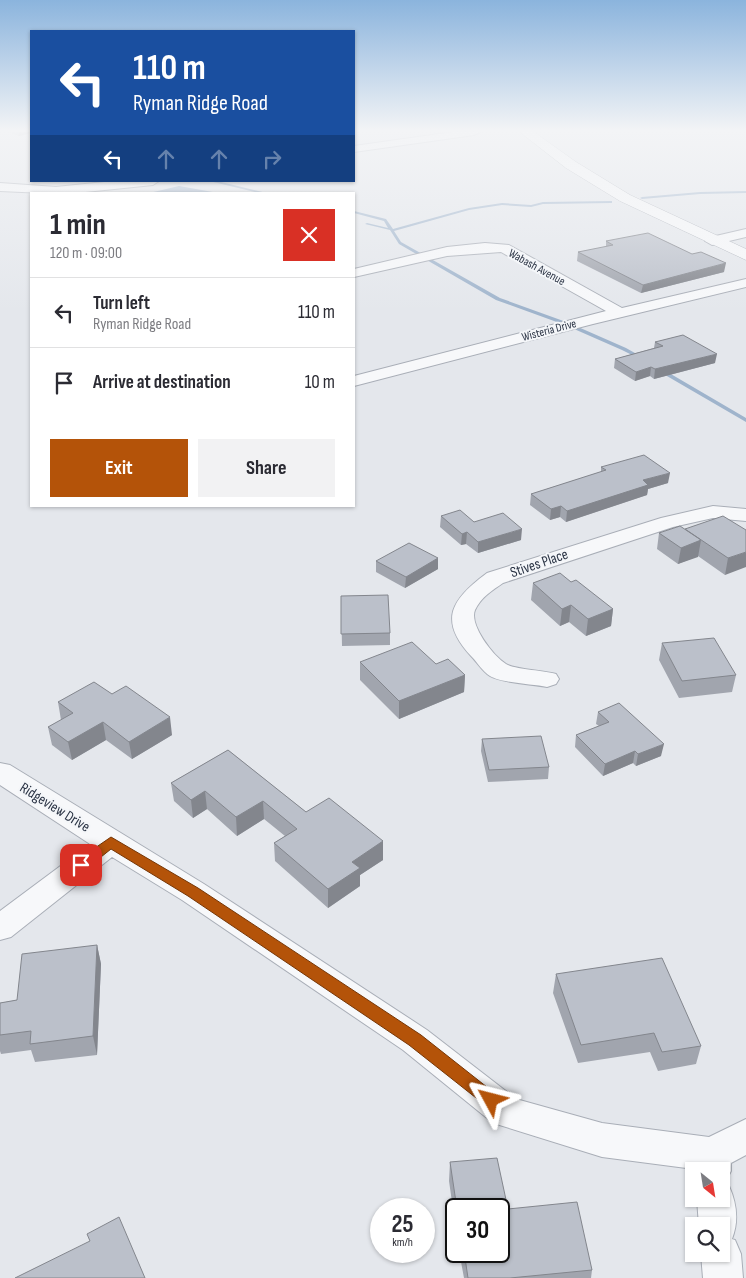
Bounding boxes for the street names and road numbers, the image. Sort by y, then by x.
street label: Wabash Avenue [506,246,568,289]
street label: Wisteria Drive [520,316,578,345]
street label: Stives Place [508,545,571,582]
street label: Ridgeview Drive [16,778,93,837]

